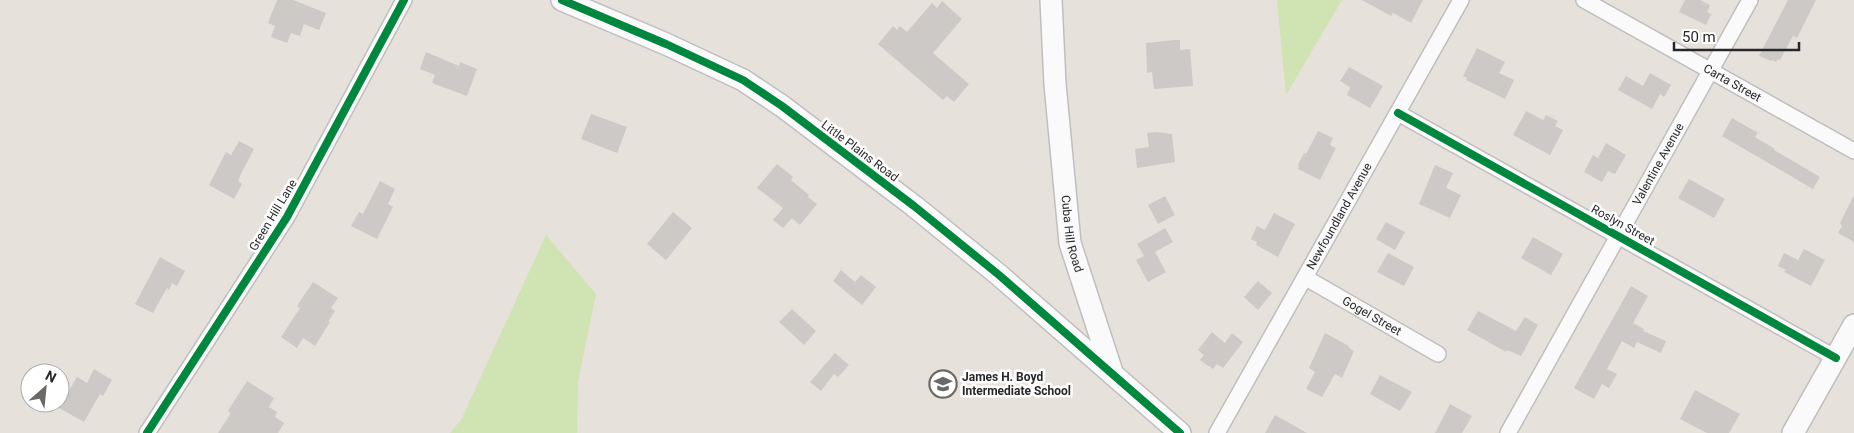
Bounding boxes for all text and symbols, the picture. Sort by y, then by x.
scale bar [1674,20,1799,52]
text: 50 m [1682,28,1716,46]
street label: Carta Street [1701,61,1764,105]
street label: Little Plains Road [819,117,901,185]
street label: Valentine Avenue [1630,121,1687,208]
street label: Newfoundland Avenue [1304,160,1375,272]
street label: Green Hill Lane [246,177,300,253]
street label: Cuba Hill Road [1059,194,1086,274]
street label: Roslyn Street [1589,202,1657,248]
street label: Gogel Street [1340,293,1404,338]
north arrow [20,363,70,413]
text: N [43,367,59,386]
school or university icon: James H. Boyd Intermediate School [928,369,958,399]
place label: James H. Boyd Intermediate School [962,370,1071,398]

